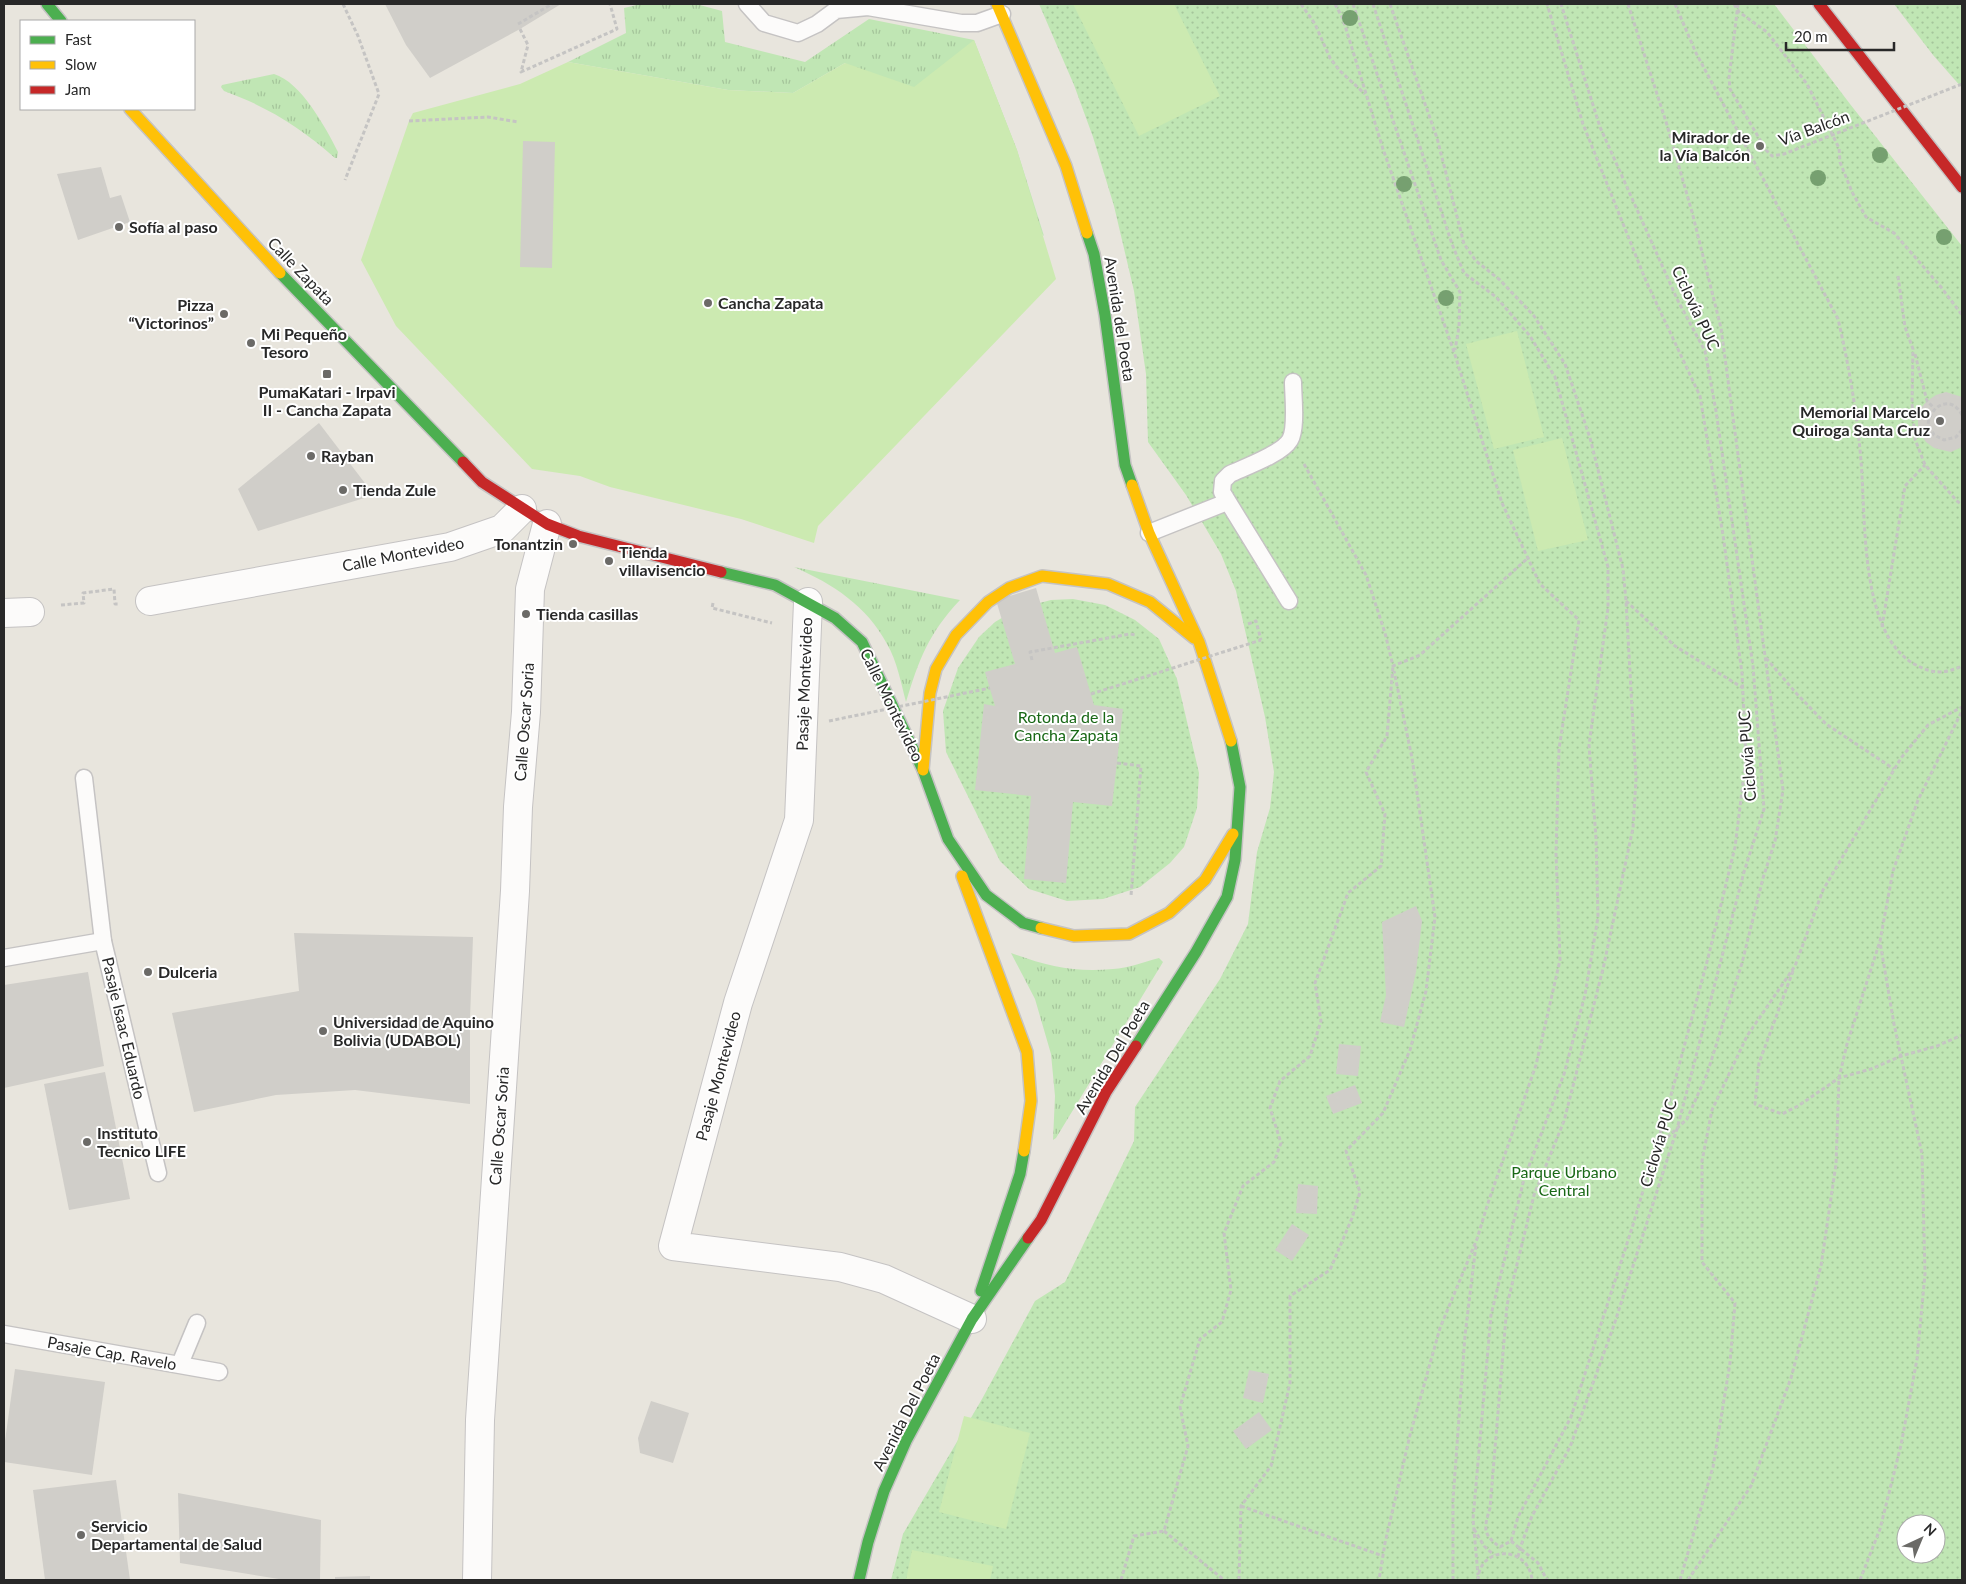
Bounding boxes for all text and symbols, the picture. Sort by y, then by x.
legend [20,20,195,110]
scale bar [1786,20,1894,52]
text: 20 m [1794,27,1828,45]
text: Fast [65,30,92,48]
text: Slow [65,55,97,73]
text: Jam [65,80,91,98]
street label: Vía Balcón [1776,106,1852,149]
place label: Mirador de la Vía Balcón [1660,127,1750,164]
marker: Mirador de la Vía Balcón [1754,140,1766,152]
place label: Sofía al paso [129,217,218,236]
marker: Sofía al paso [113,221,125,233]
street label: Calle Zapata [264,233,338,308]
street label: Avenida del Poeta [1101,255,1140,383]
street label: Ciclovía PUC [1669,263,1724,353]
place label: Cancha Zapata [718,293,823,312]
place label: Pizza “Victorinos” [128,295,214,332]
marker: Cancha Zapata [702,297,714,309]
marker: Pizza “Victorinos” [218,308,230,320]
place label: Mi Pequeño Tesoro [261,324,347,361]
marker: Mi Pequeño Tesoro [245,337,257,349]
marker: PumaKatari - Irpavi II - Cancha Zapata [321,368,333,380]
place label: PumaKatari - Irpavi II - Cancha Zapata [258,382,396,419]
place label: Memorial Marcelo Quiroga Santa Cruz [1792,402,1930,439]
marker: Memorial Marcelo Quiroga Santa Cruz [1934,415,1946,427]
place label: Rayban [321,446,374,465]
marker: Rayban [305,450,317,462]
place label: Tienda Zule [353,480,437,499]
marker: Tienda Zule [337,484,349,496]
street label: Calle Montevideo [340,532,465,575]
place label: Tonantzin [494,534,563,553]
marker: Tonantzin [567,538,579,550]
place label: Tienda villavisencio [619,542,705,579]
marker: Tienda villavisencio [603,555,615,567]
place label: Tienda casillas [536,604,638,623]
marker: Tienda casillas [520,608,532,620]
street label: Pasaje Montevideo [792,617,815,751]
street label: Calle Montevideo [857,645,928,765]
street label: Calle Oscar Soria [510,662,537,782]
park label: Rotonda de la Cancha Zapata [1014,707,1118,744]
street label: Ciclovía PUC [1734,710,1759,802]
street label: Pasaje Isaac Eduardo [99,955,150,1101]
place label: Dulceria [158,962,217,981]
marker: Dulceria [142,966,154,978]
street label: Avenida Del Poeta [1070,996,1153,1117]
street label: Pasaje Montevideo [691,1009,744,1143]
place label: Universidad de Aquino Bolivia (UDABOL) [333,1012,494,1049]
marker: Universidad de Aquino Bolivia (UDABOL) [317,1025,329,1037]
street label: Calle Oscar Soria [485,1066,512,1186]
street label: Ciclovía PUC [1635,1096,1680,1189]
place label: Instituto Tecnico LIFE [97,1123,186,1160]
marker: Instituto Tecnico LIFE [81,1136,93,1148]
park label: Parque Urbano Central [1511,1162,1617,1199]
street label: Pasaje Cap. Ravelo [46,1332,178,1373]
street label: Avenida Del Poeta [868,1350,943,1474]
north arrow [1896,1514,1946,1564]
place label: Servicio Departamental de Salud [91,1516,262,1553]
text: N [1921,1519,1940,1539]
marker: Servicio Departamental de Salud [75,1529,87,1541]

